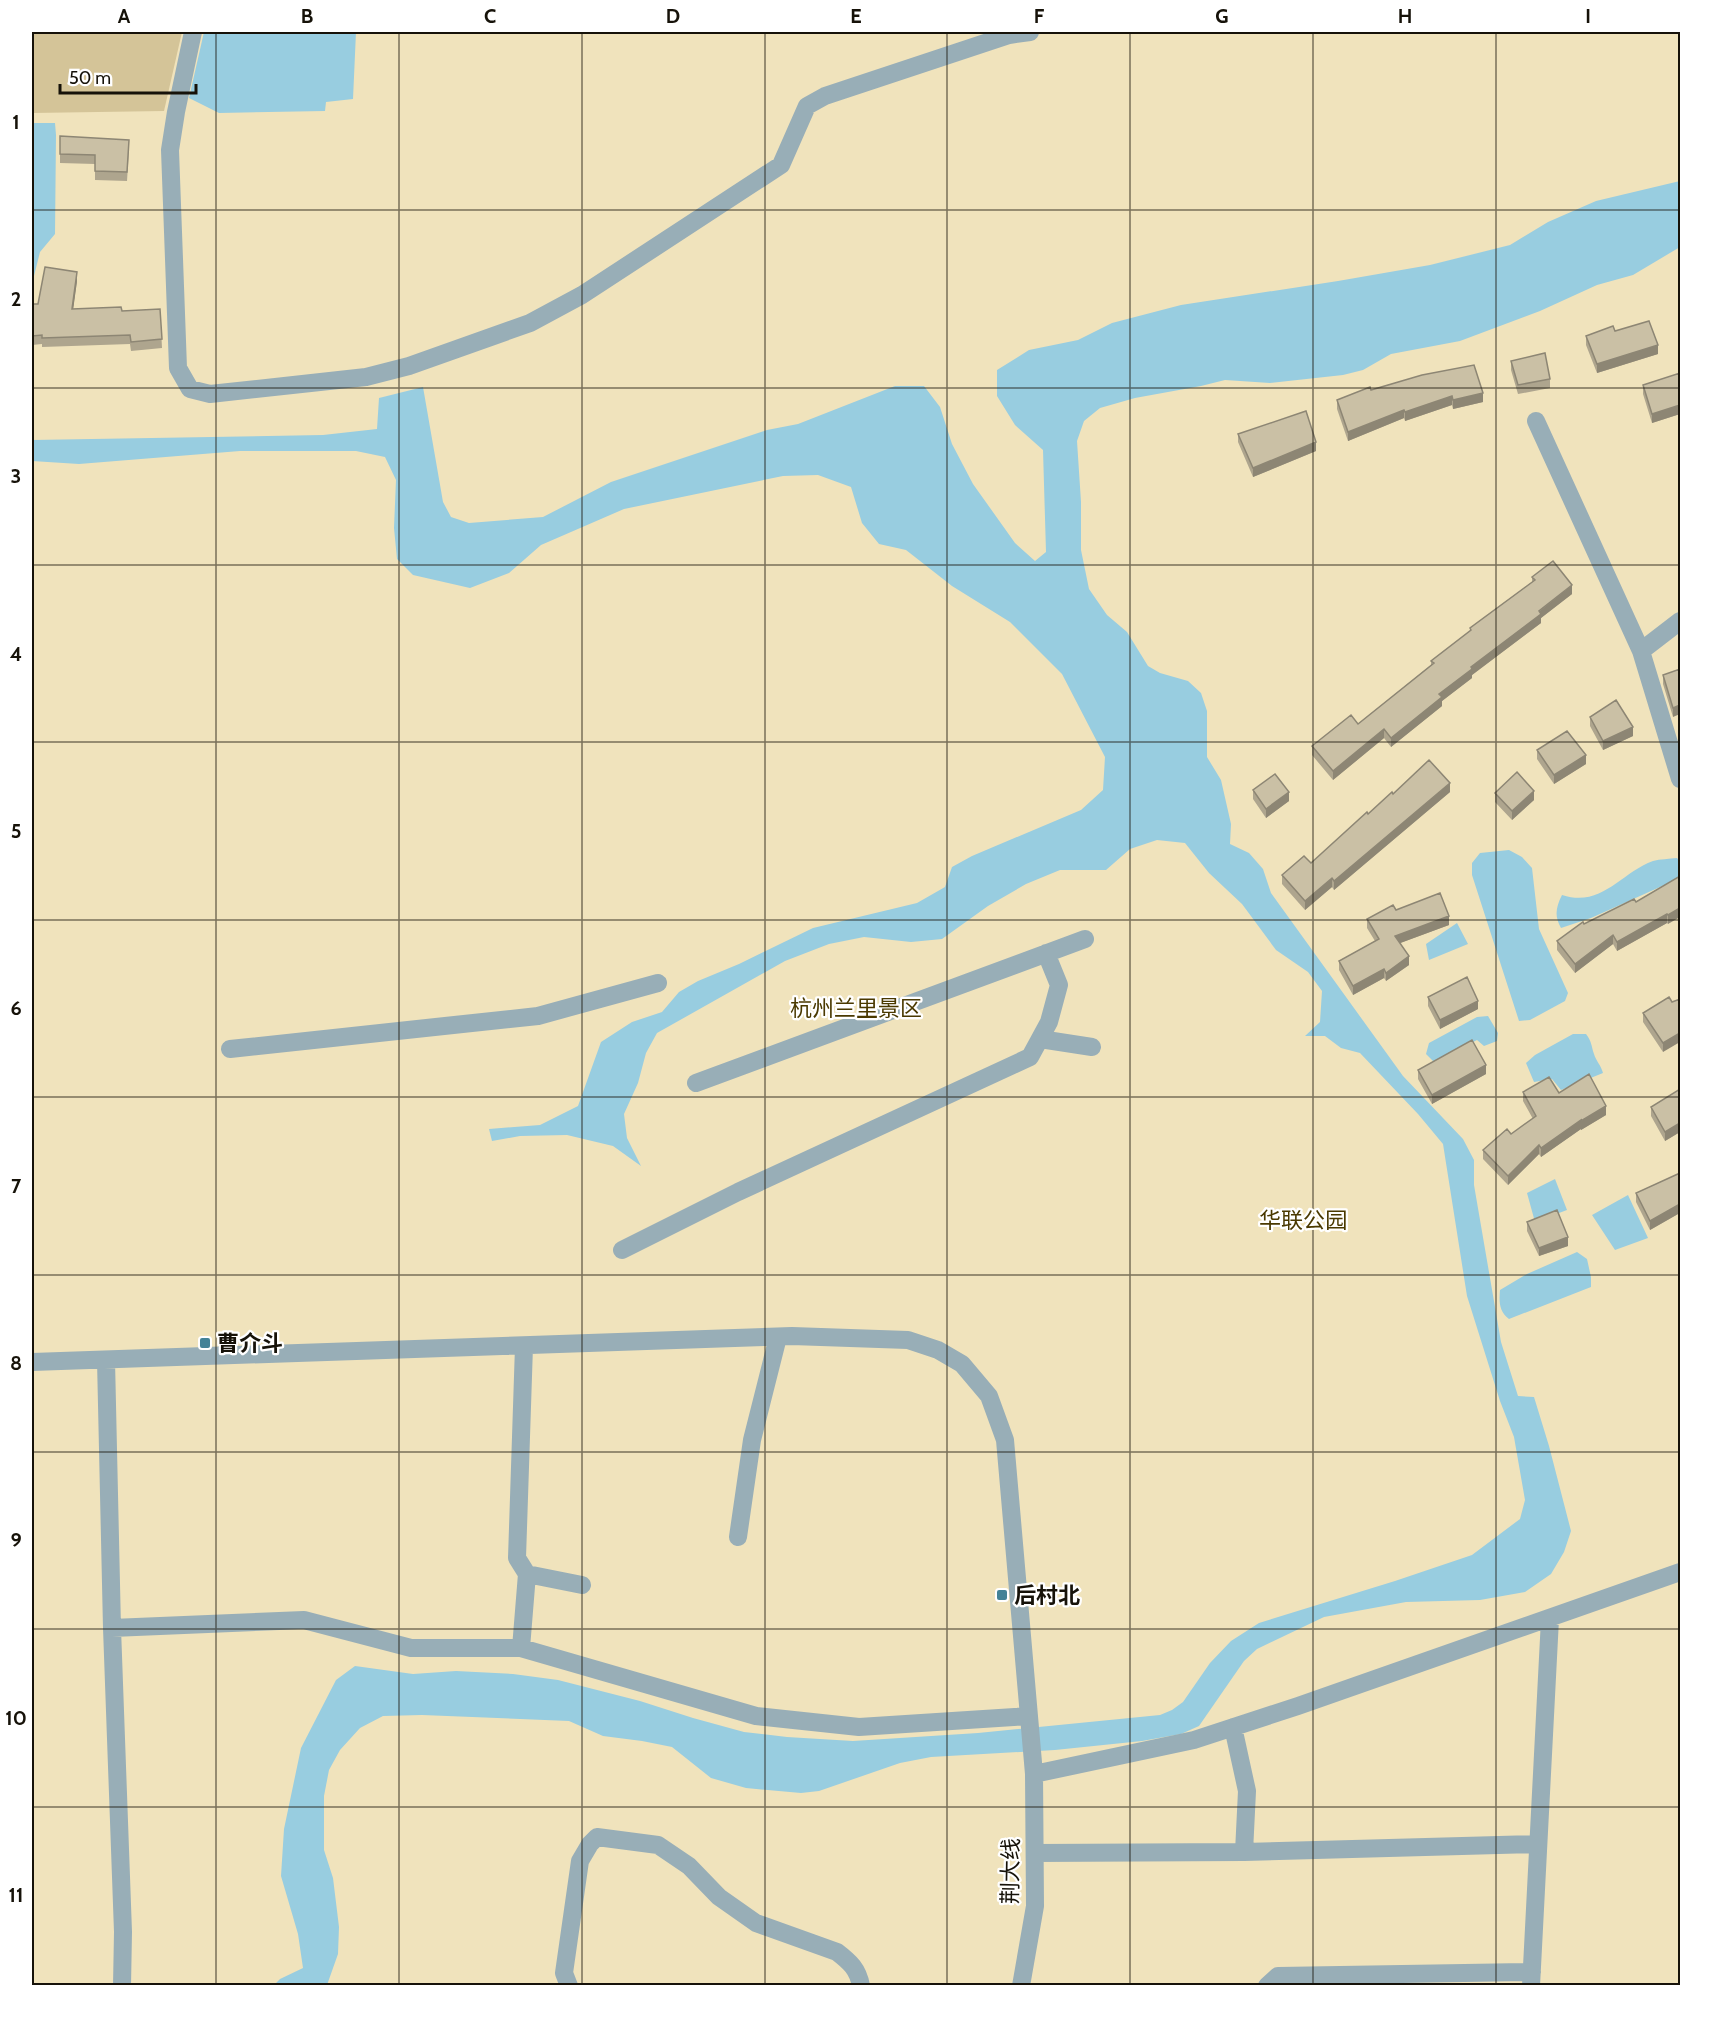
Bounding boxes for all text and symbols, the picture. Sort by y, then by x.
text: A [118,4,131,28]
text: B [301,4,313,28]
text: C [484,4,496,28]
text: D [666,4,680,28]
text: E [850,4,862,28]
text: F [1034,4,1045,28]
text: G [1215,4,1229,28]
text: H [1398,4,1412,28]
text: I [1585,4,1591,28]
scale bar [60,57,196,95]
text: 50 m [69,67,111,89]
text: 1 [12,110,20,134]
text: 2 [11,287,21,311]
text: 3 [11,464,21,488]
text: 4 [10,642,22,666]
text: 5 [11,819,21,843]
park label: 杭州兰里景区 [790,995,922,1022]
text: 6 [10,996,22,1020]
text: 7 [11,1174,22,1198]
park label: 华联公园 [1259,1207,1347,1234]
place label: 曹介斗 [217,1330,283,1357]
marker: 曹介斗 [198,1336,212,1350]
text: 8 [10,1351,22,1375]
text: 9 [10,1528,22,1552]
place label: 后村北 [1014,1582,1080,1609]
marker: 后村北 [995,1588,1009,1602]
text: 10 [5,1706,27,1730]
street label: 荆大线 [996,1838,1025,1904]
text: 11 [9,1883,23,1907]

